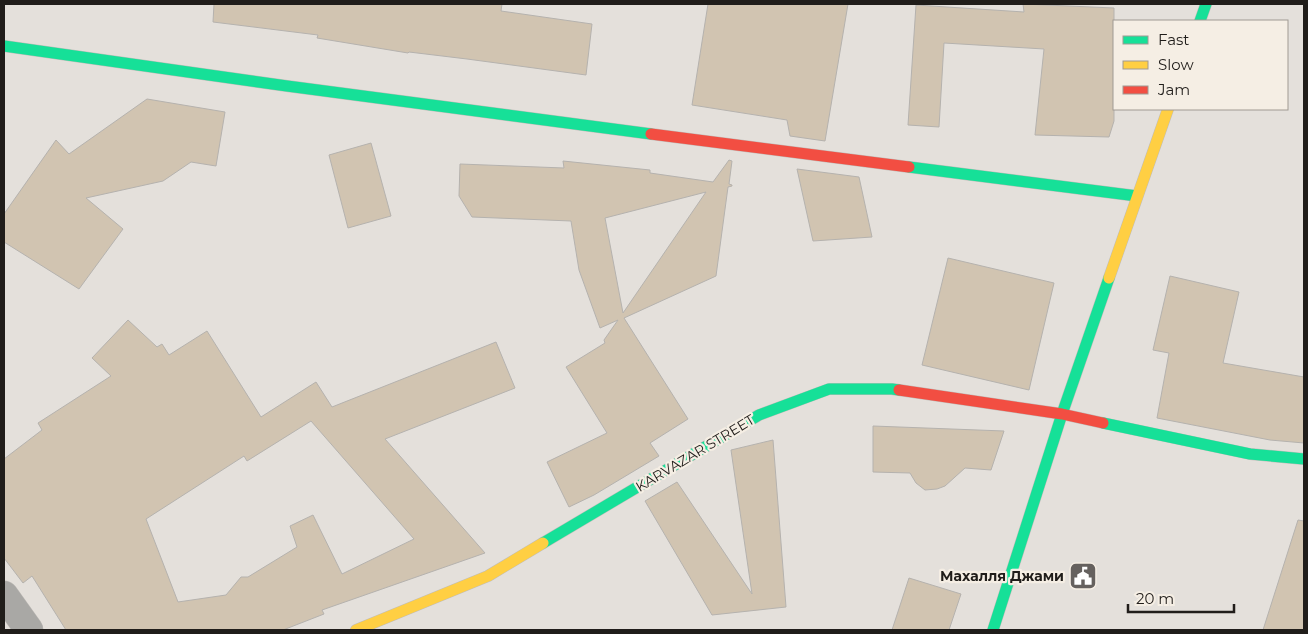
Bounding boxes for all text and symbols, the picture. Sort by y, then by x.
legend [1113,20,1288,110]
text: Fast [1158,30,1189,49]
text: Slow [1158,55,1194,74]
text: Jam [1157,80,1190,99]
street label: KARVAZAR STREET [632,410,758,496]
public building icon: Махалля Джами [1068,561,1098,591]
place label: Махалля Джами [940,567,1064,585]
scale bar [1128,582,1234,614]
text: 20 m [1136,589,1174,608]

